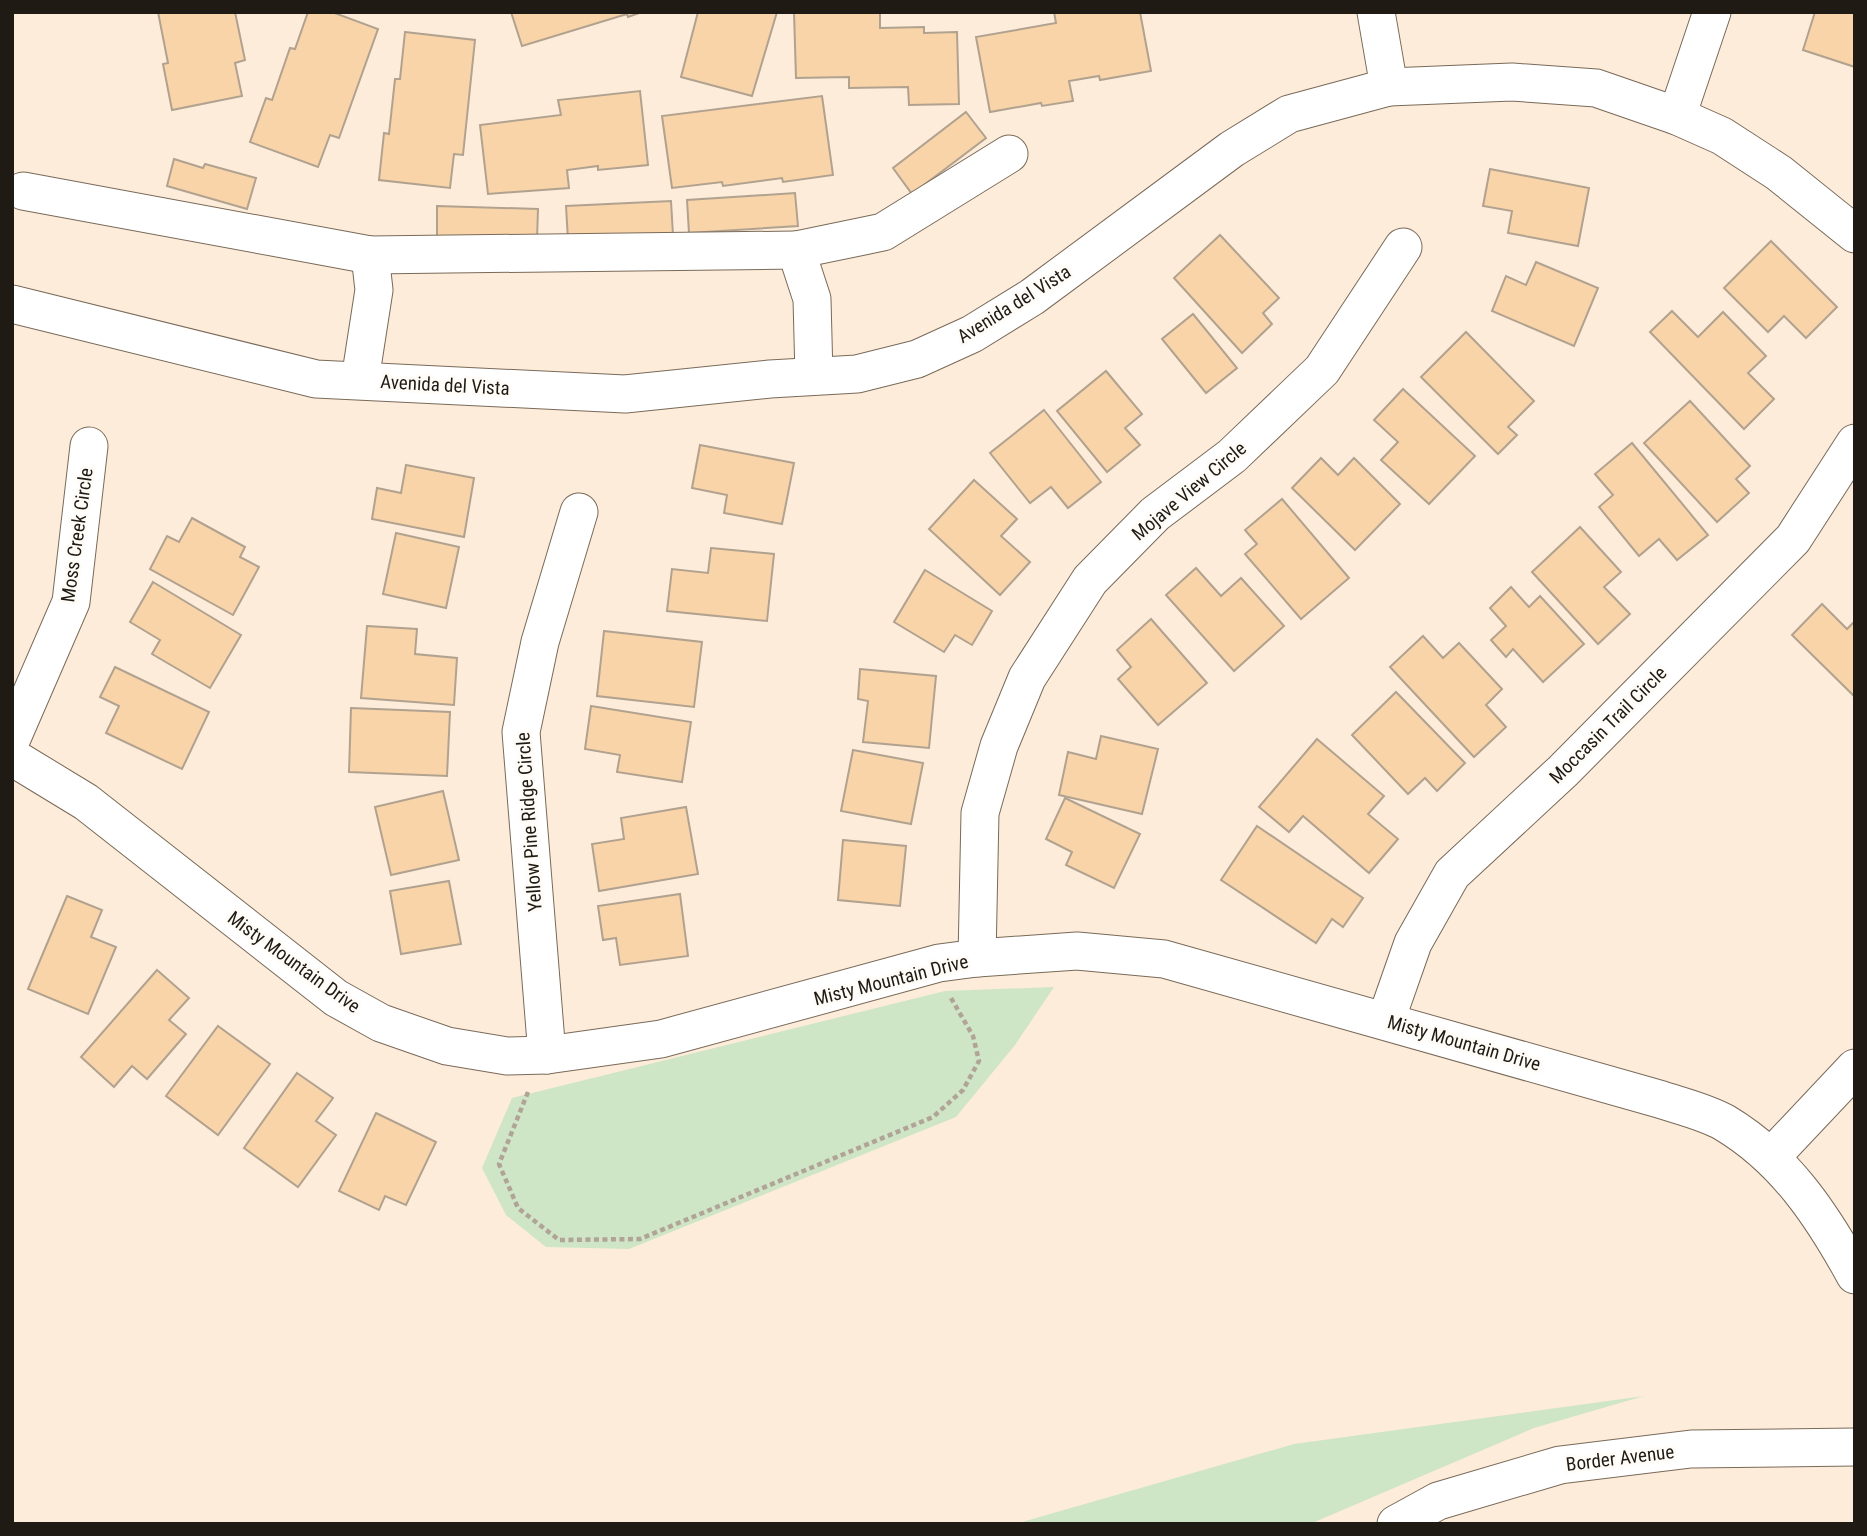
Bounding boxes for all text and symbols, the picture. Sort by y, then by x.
street label: Avenida del Vista [953,260,1075,348]
street label: Avenida del Vista [380,370,510,400]
street label: Mojave View Circle [1127,437,1251,545]
street label: Moss Creek Circle [56,466,98,604]
street label: Moccasin Trail Circle [1545,662,1671,788]
street label: Yellow Pine Ridge Circle [511,731,547,913]
street label: Misty Mountain Drive [223,906,365,1018]
street label: Misty Mountain Drive [812,950,971,1010]
street label: Misty Mountain Drive [1385,1010,1543,1076]
street label: Border Avenue [1565,1440,1675,1476]

